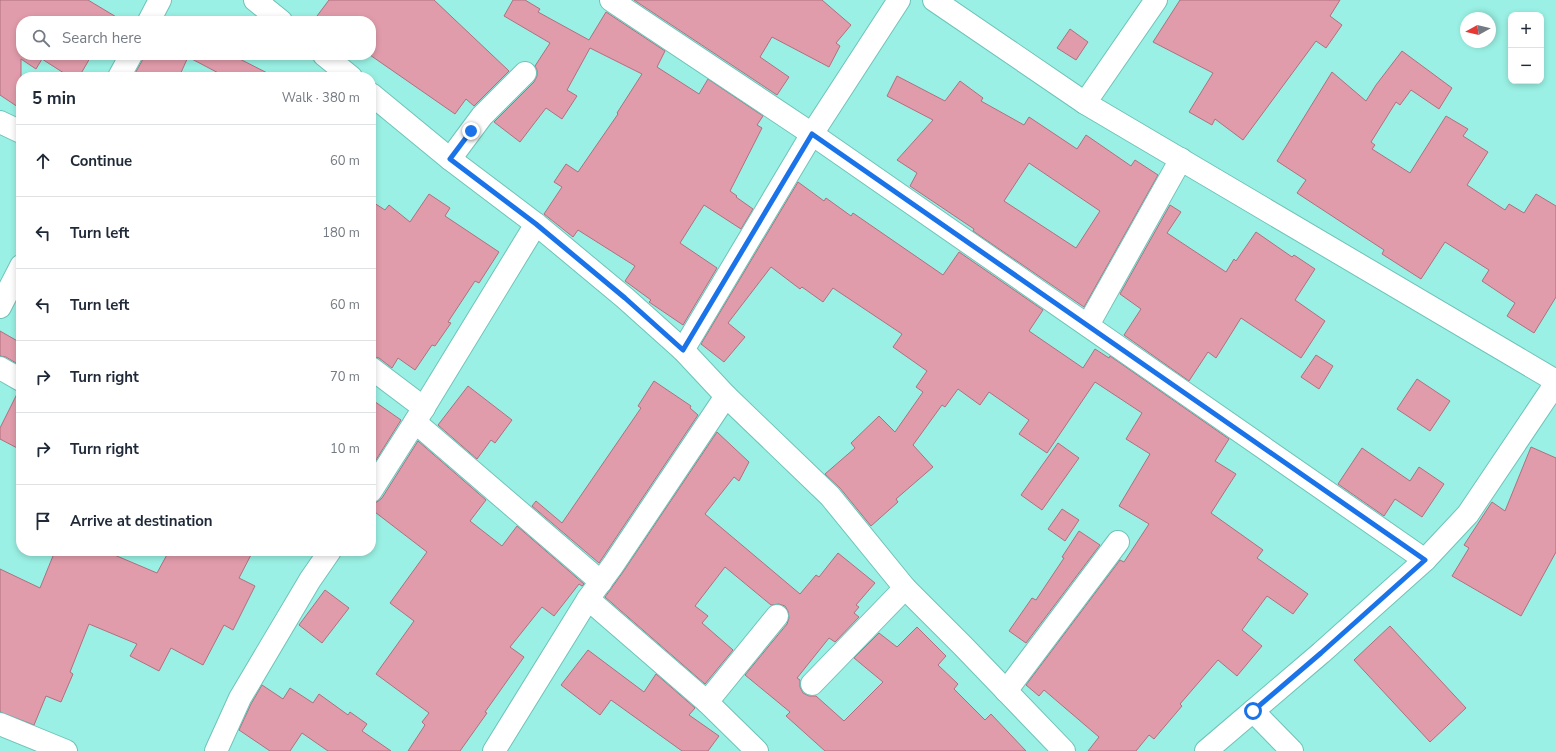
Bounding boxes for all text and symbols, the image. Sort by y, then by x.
north arrow [1460,12,1496,48]
map controls [1508,12,1544,84]
button: + [1508,12,1544,48]
search box [16,16,376,60]
icon: search [30,27,52,49]
text: Search here [62,28,142,48]
button: − [1508,48,1544,84]
text: 5 min [32,87,76,110]
text: Walk · 380 m [282,89,360,107]
route end [462,122,480,140]
icon: ahead [32,150,54,172]
text: Continue [70,151,132,171]
text: 60 m [330,152,360,170]
icon: left [32,222,54,244]
text: Turn left [70,223,129,243]
text: 180 m [322,224,360,242]
icon: left [32,294,54,316]
text: Turn left [70,295,129,315]
text: 60 m [330,296,360,314]
icon: right [32,366,54,388]
text: Turn right [70,367,139,387]
text: 70 m [330,368,360,386]
icon: right [32,438,54,460]
text: Turn right [70,439,139,459]
text: 10 m [330,440,360,458]
icon: arrive [32,510,54,532]
text: Arrive at destination [70,511,213,531]
route start [1244,702,1262,720]

